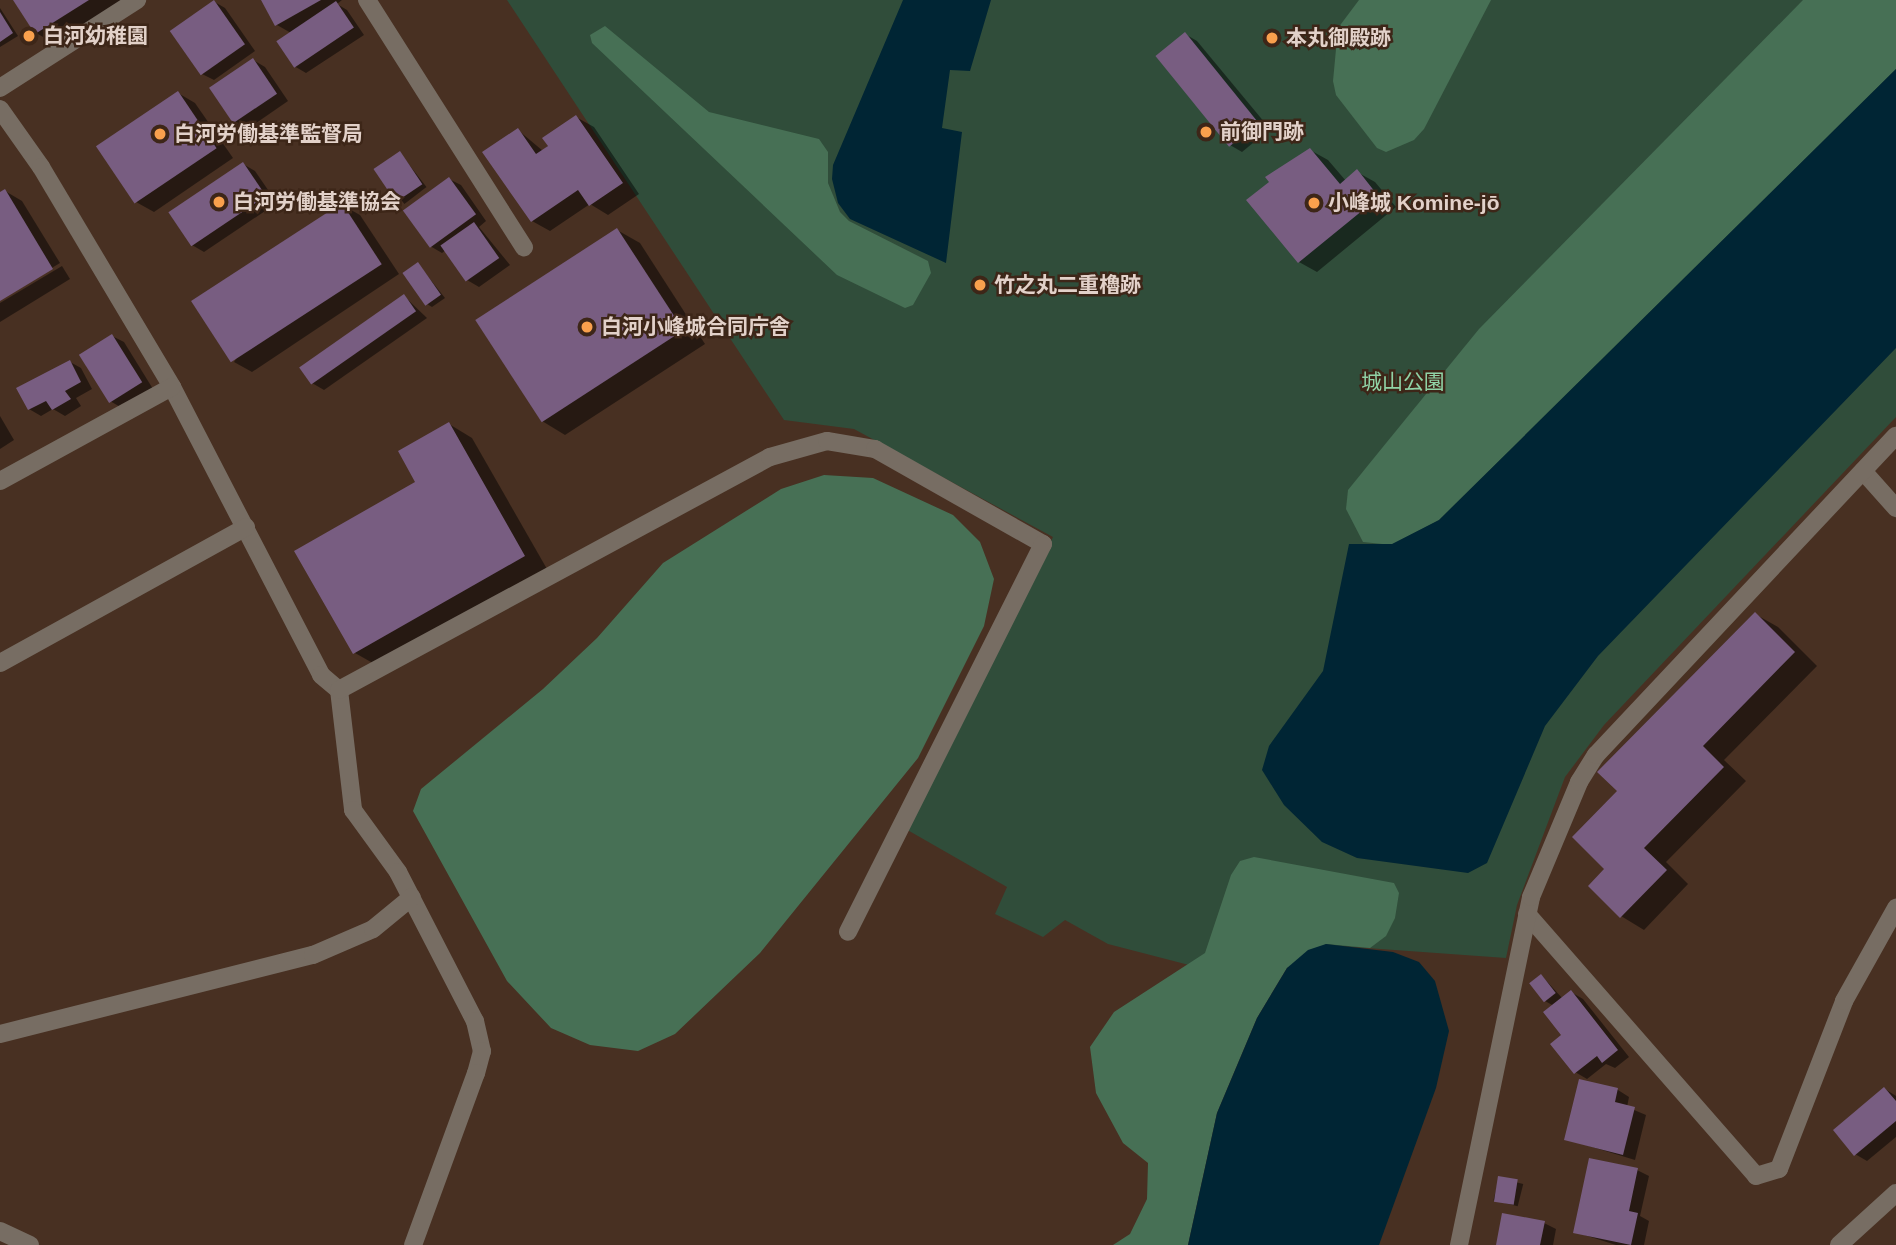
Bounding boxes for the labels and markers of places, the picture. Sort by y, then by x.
place label: 白河幼稚園 [43,23,148,49]
place label: 本丸御殿跡 [1286,25,1391,51]
marker: 白河幼稚園 [21,28,37,44]
marker: 本丸御殿跡 [1264,30,1280,46]
place label: 前御門跡 [1220,119,1304,145]
place label: 白河労働基準監督局 [174,121,363,147]
marker: 前御門跡 [1198,124,1214,140]
marker: 白河労働基準監督局 [152,126,168,142]
place label: 白河労働基準協会 [233,189,401,215]
place label: 小峰城 Komine-jō [1328,190,1499,216]
marker: 白河労働基準協会 [211,194,227,210]
marker: 小峰城 Komine-jō [1306,195,1322,211]
place label: 竹之丸二重櫓跡 [994,272,1141,298]
marker: 竹之丸二重櫓跡 [972,277,988,293]
place label: 白河小峰城合同庁舎 [601,314,790,340]
marker: 白河小峰城合同庁舎 [579,319,595,335]

